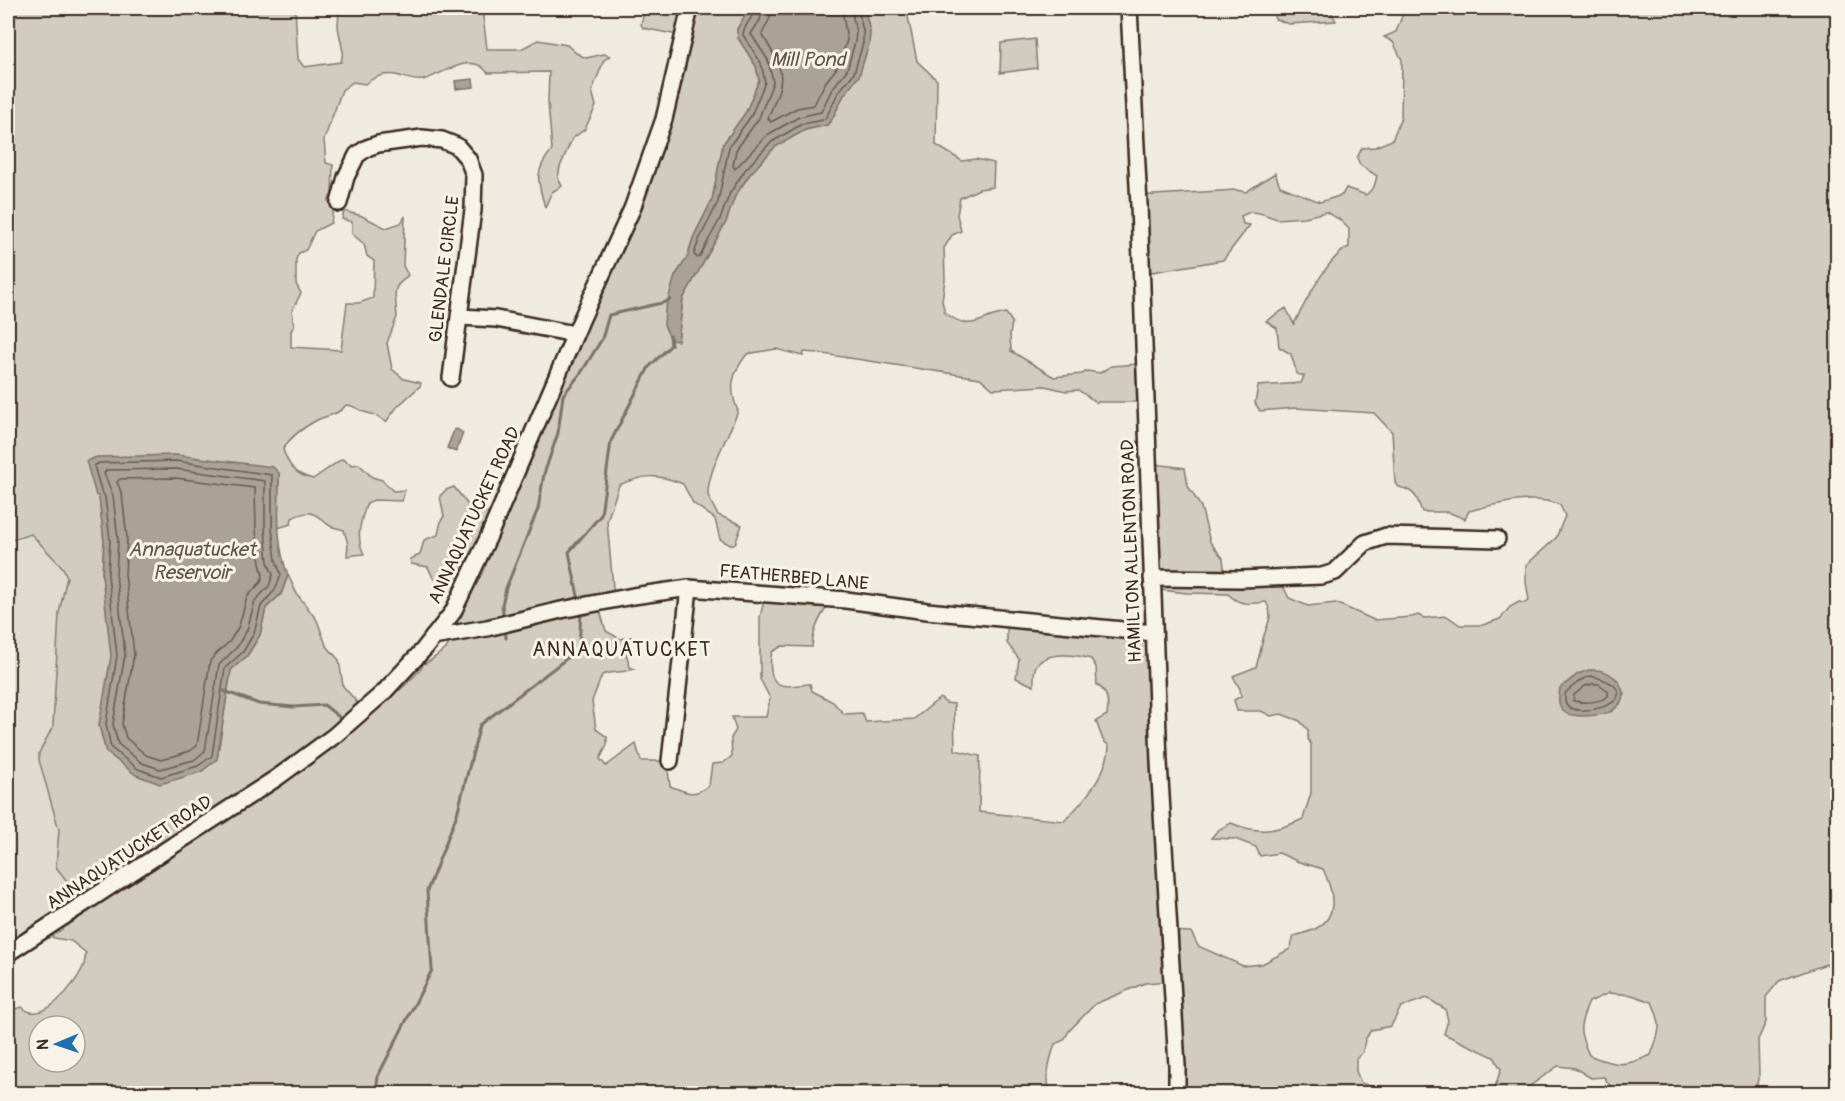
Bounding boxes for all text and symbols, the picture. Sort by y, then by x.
water label: Mill Pond [771,47,847,72]
street label: GLENDALE CIRCLE [424,194,465,344]
street label: ANNAQUATUCKET ROAD [423,423,526,607]
street label: HAMILTON ALLENTON ROAD [1116,439,1147,663]
water label: Annaquatucket Reservoir [128,537,258,585]
street label: FEATHERBED LANE [718,560,870,595]
district label: ANNAQUATUCKET [532,637,712,662]
street label: ANNAQUATUCKET ROAD [42,790,216,915]
north arrow [27,1014,87,1074]
text: N [33,1039,53,1050]

